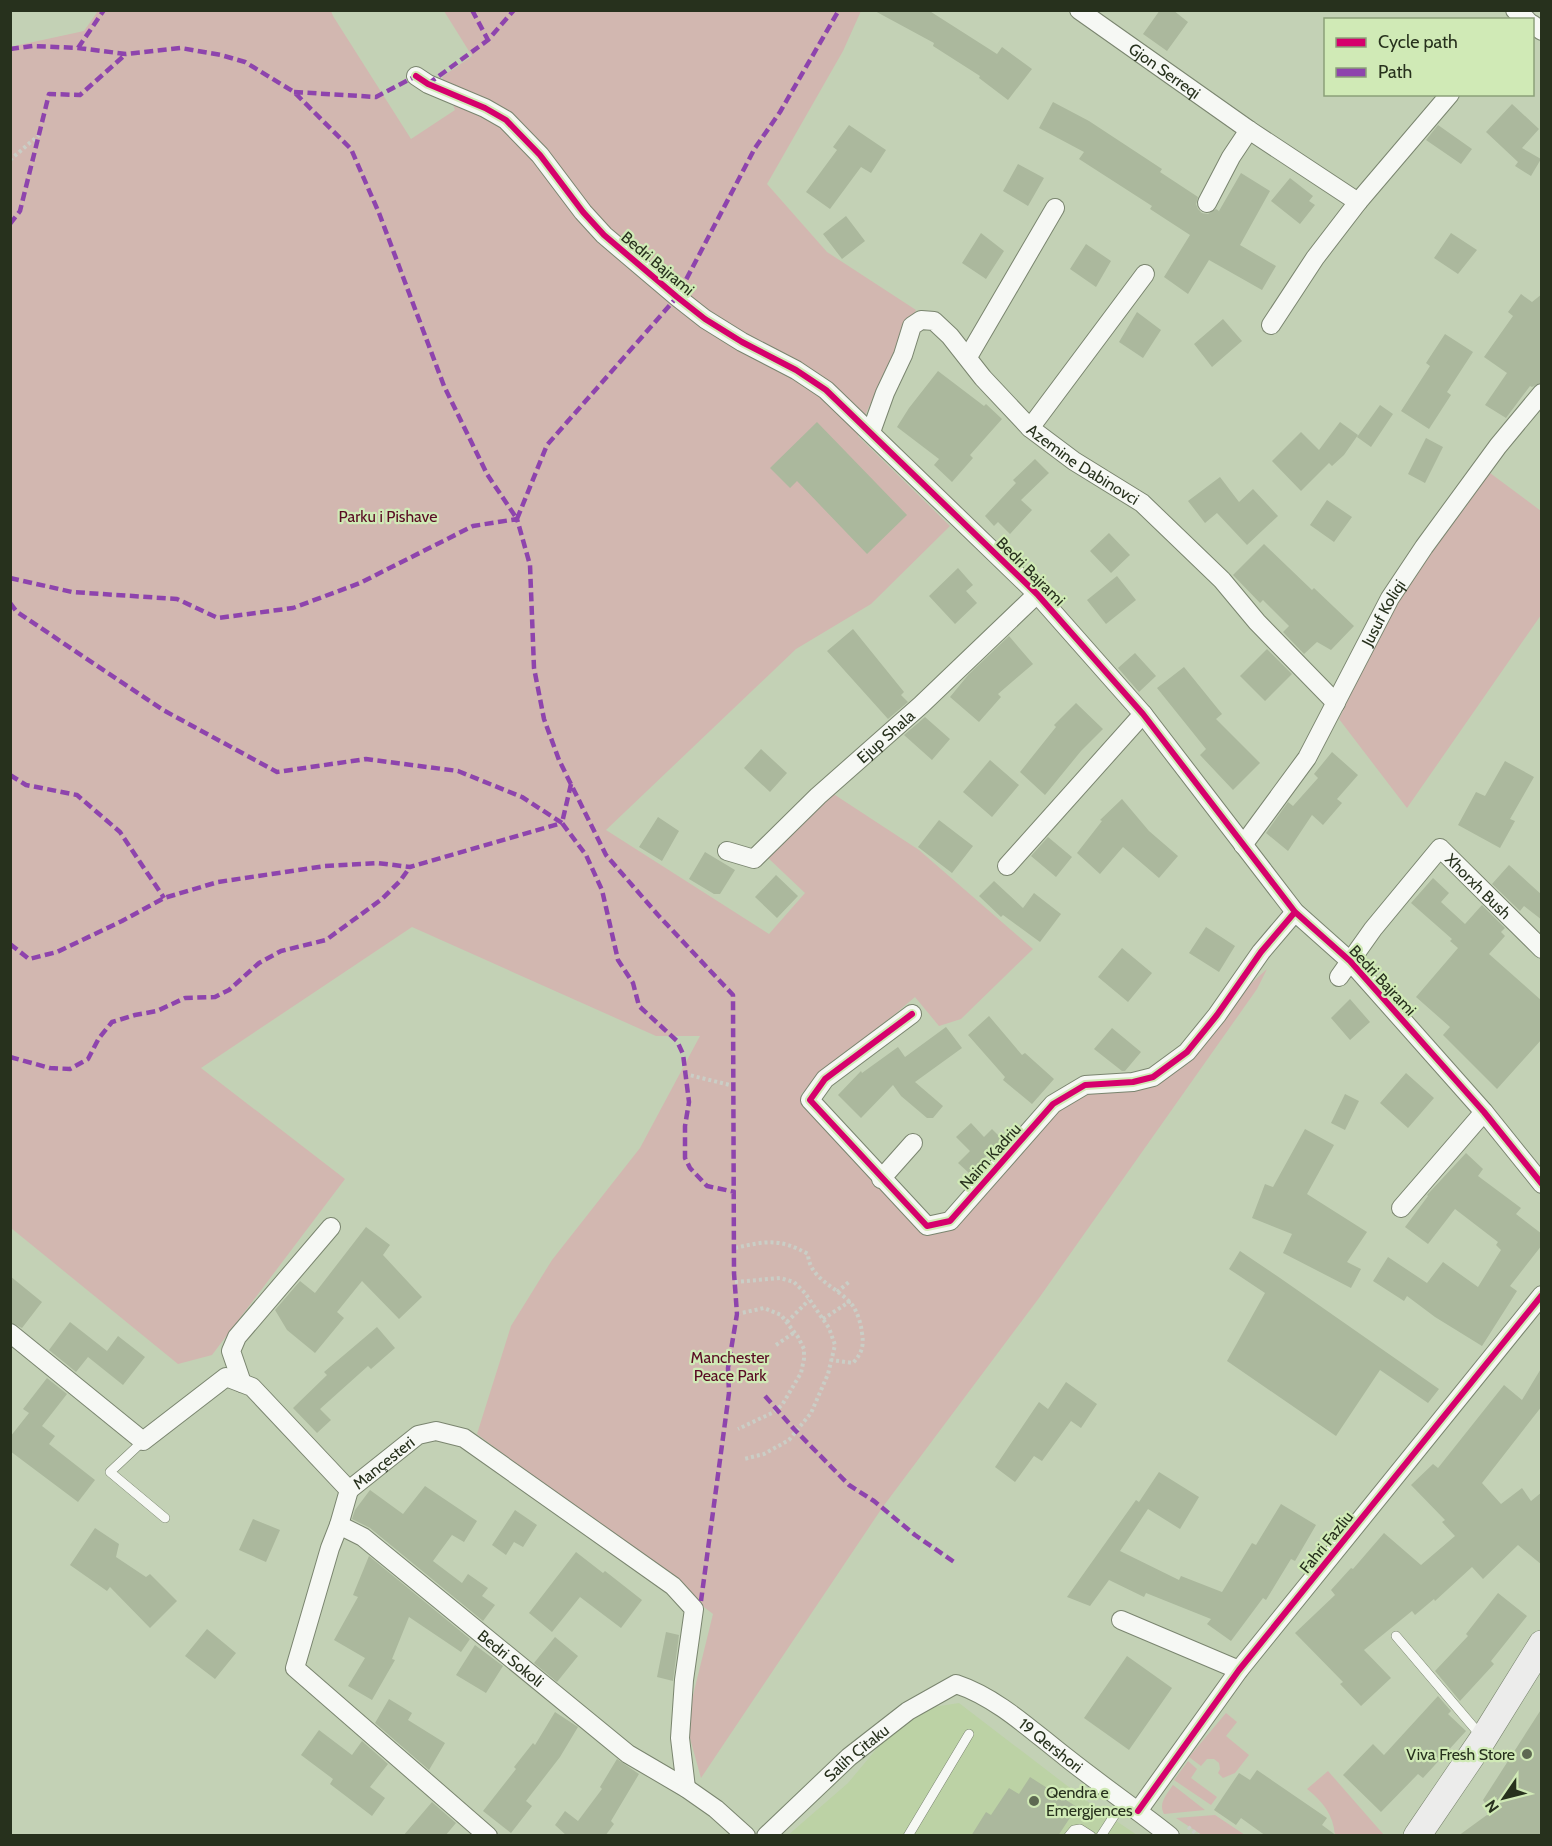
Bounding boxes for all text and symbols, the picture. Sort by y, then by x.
legend [1324,18,1534,96]
text: Cycle path [1378,31,1458,53]
street label: Gjon Serreqi [1125,39,1204,103]
text: Path [1378,61,1412,83]
street label: Bedri Bajrami [617,227,698,299]
street label: Azemine Dabinovci [1023,420,1142,509]
park label: Parku i Pishave [339,507,437,526]
street label: Bedri Bajrami [992,533,1069,610]
street label: Jusuf Koliqi [1357,576,1410,650]
street label: Ejup Shala [853,706,919,767]
street label: Xhorxh Bush [1441,850,1515,923]
street label: Bedri Bajrami [1345,941,1420,1019]
street label: Naim Kadriu [956,1119,1025,1193]
park label: Manchester Peace Park [691,1348,770,1385]
street label: Mançesteri [349,1433,418,1493]
street label: Fahri Fazliu [1296,1508,1357,1577]
street label: Bedri Sokoli [474,1626,547,1691]
street label: 19 Qershori [1015,1714,1086,1777]
street label: Salih Çitaku [820,1720,893,1786]
place label: Viva Fresh Store [1406,1745,1515,1764]
marker: Viva Fresh Store [1520,1747,1534,1761]
north arrow [1474,1768,1534,1828]
place label: Qendra e Emergjences [1046,1783,1133,1820]
marker: Qendra e Emergjences [1027,1794,1041,1808]
text: N [1481,1796,1503,1816]

